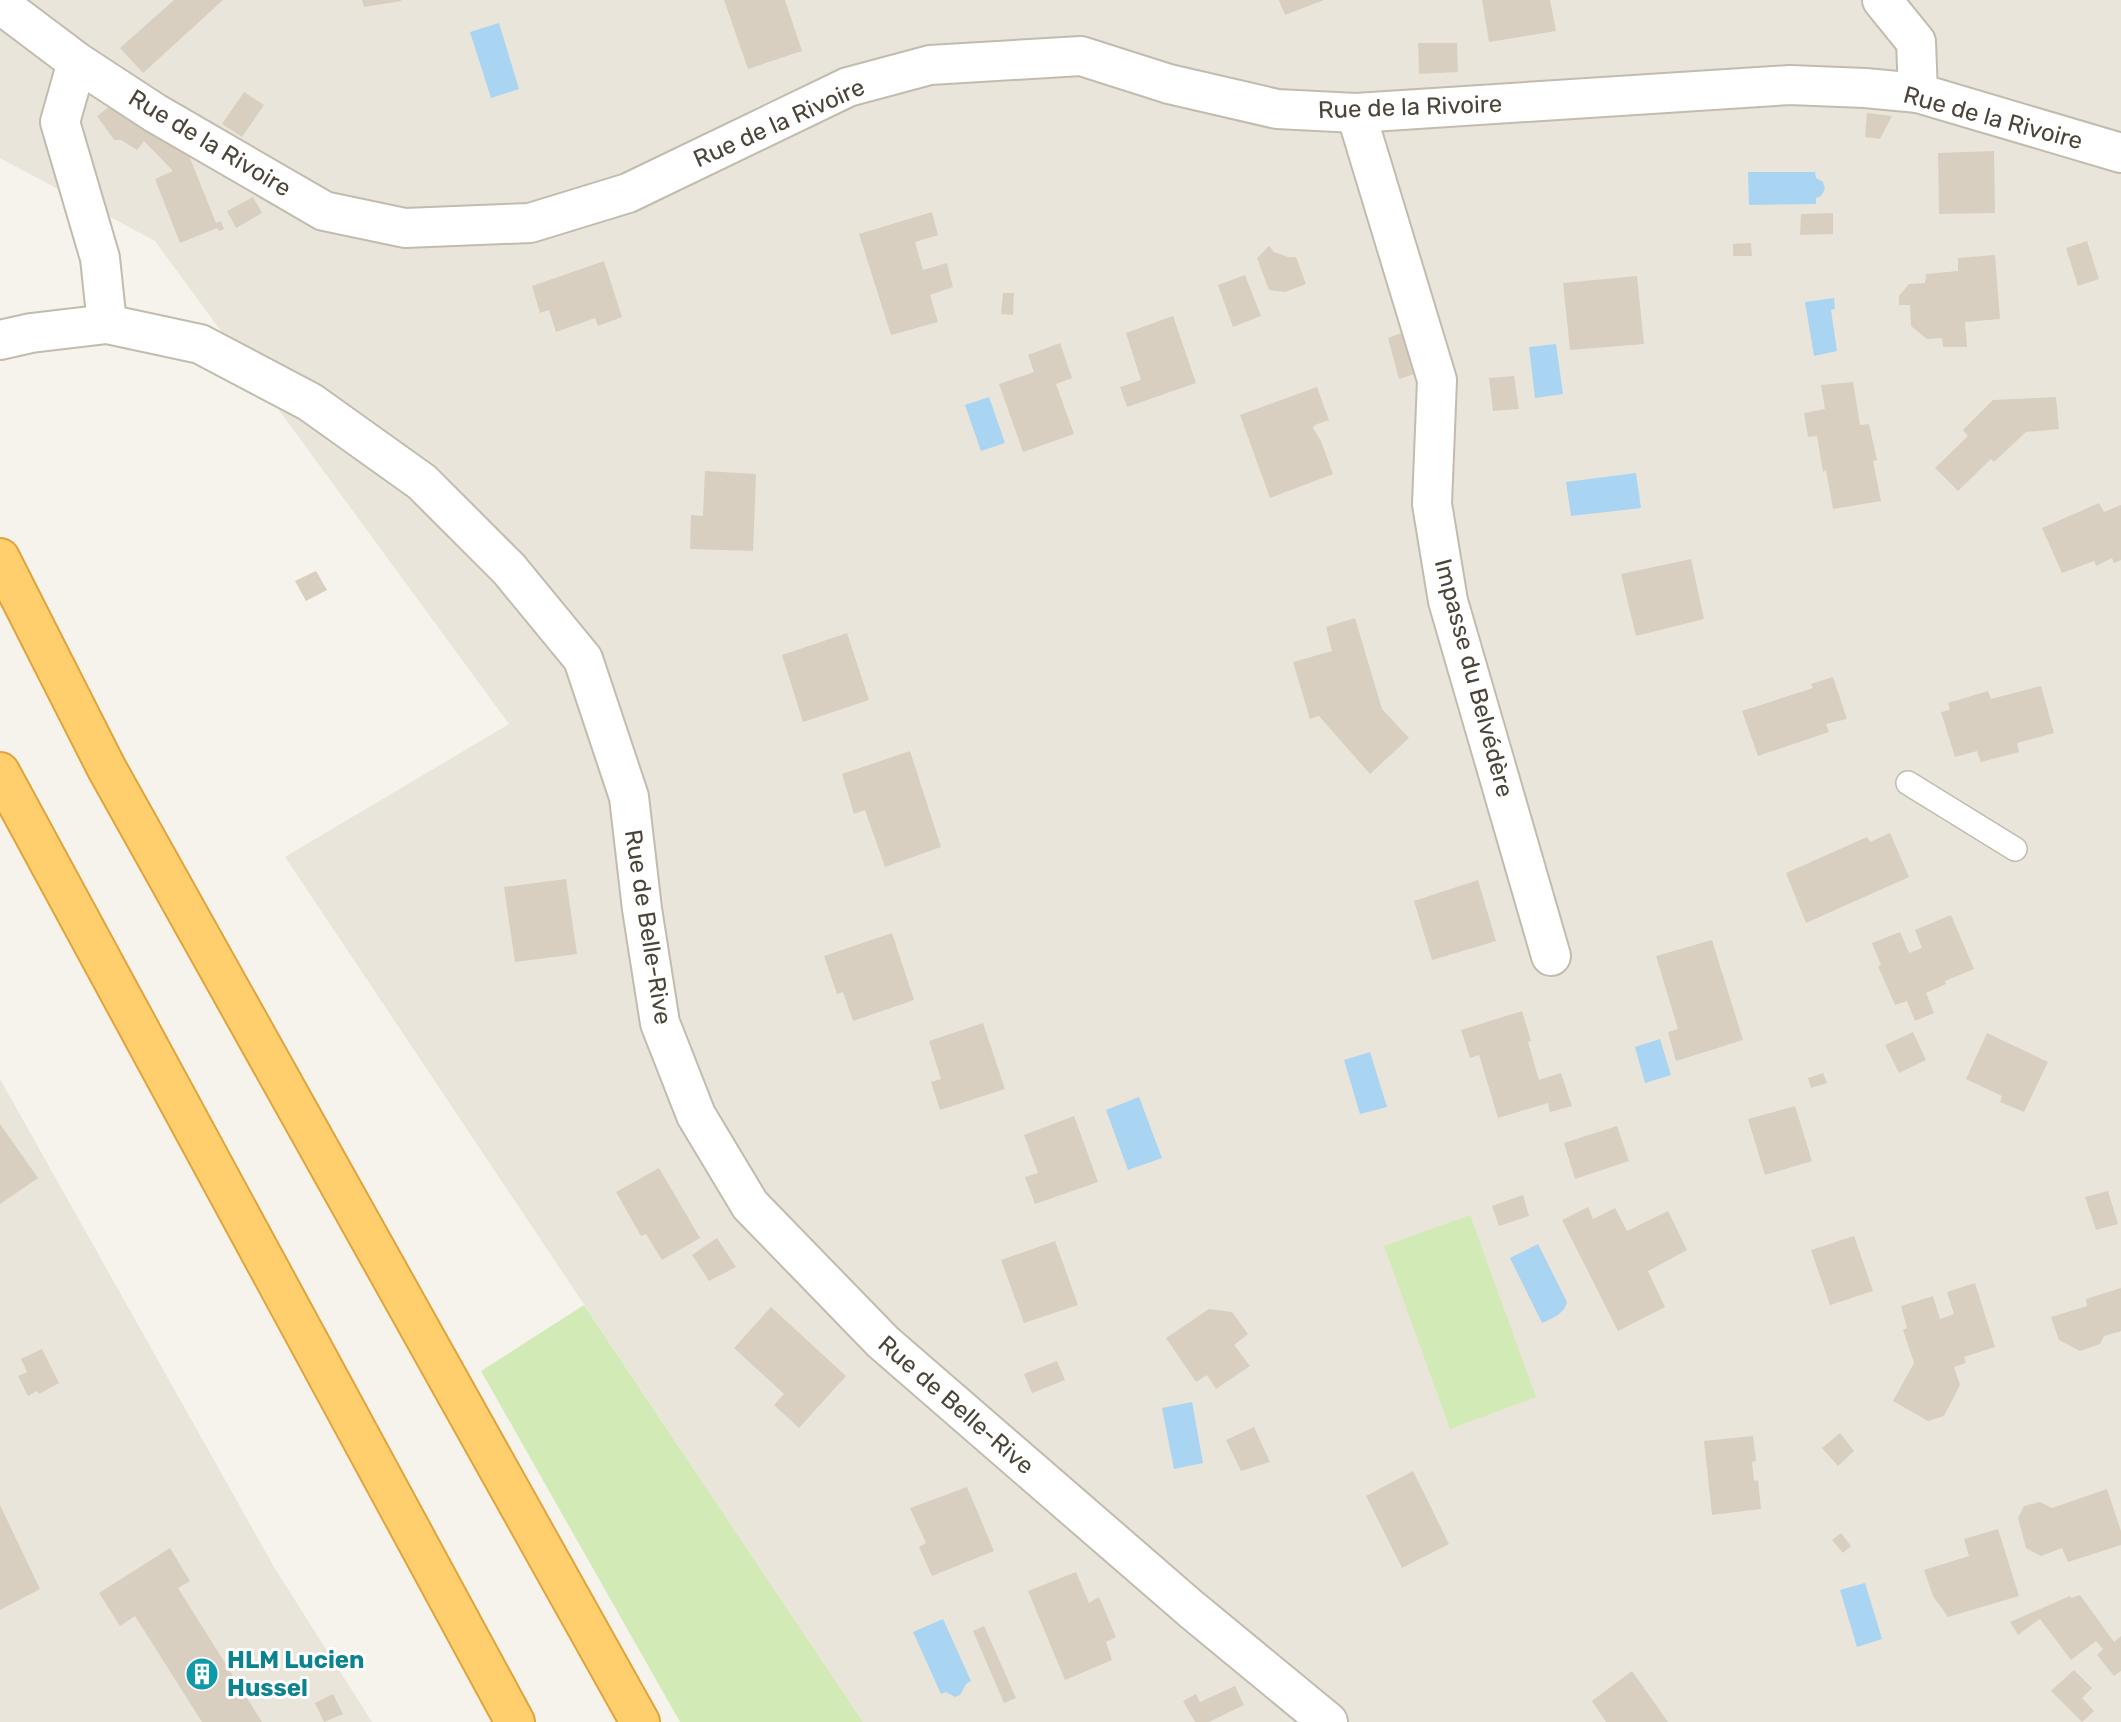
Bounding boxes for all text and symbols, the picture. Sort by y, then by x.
street label: Rue de la Rivoire [689,73,869,173]
street label: Rue de la Rivoire [1900,81,2086,155]
street label: Rue de la Rivoire [124,84,296,202]
street label: Rue de la Rivoire [1317,90,1503,124]
street label: Impasse du Belvédère [1429,556,1519,800]
street label: Rue de Belle-Rive [619,828,677,1026]
street label: Rue de Belle-Rive [872,1330,1040,1480]
place label: HLM Lucien Hussel [227,1646,364,1702]
building icon: HLM Lucien Hussel [183,1655,221,1693]

